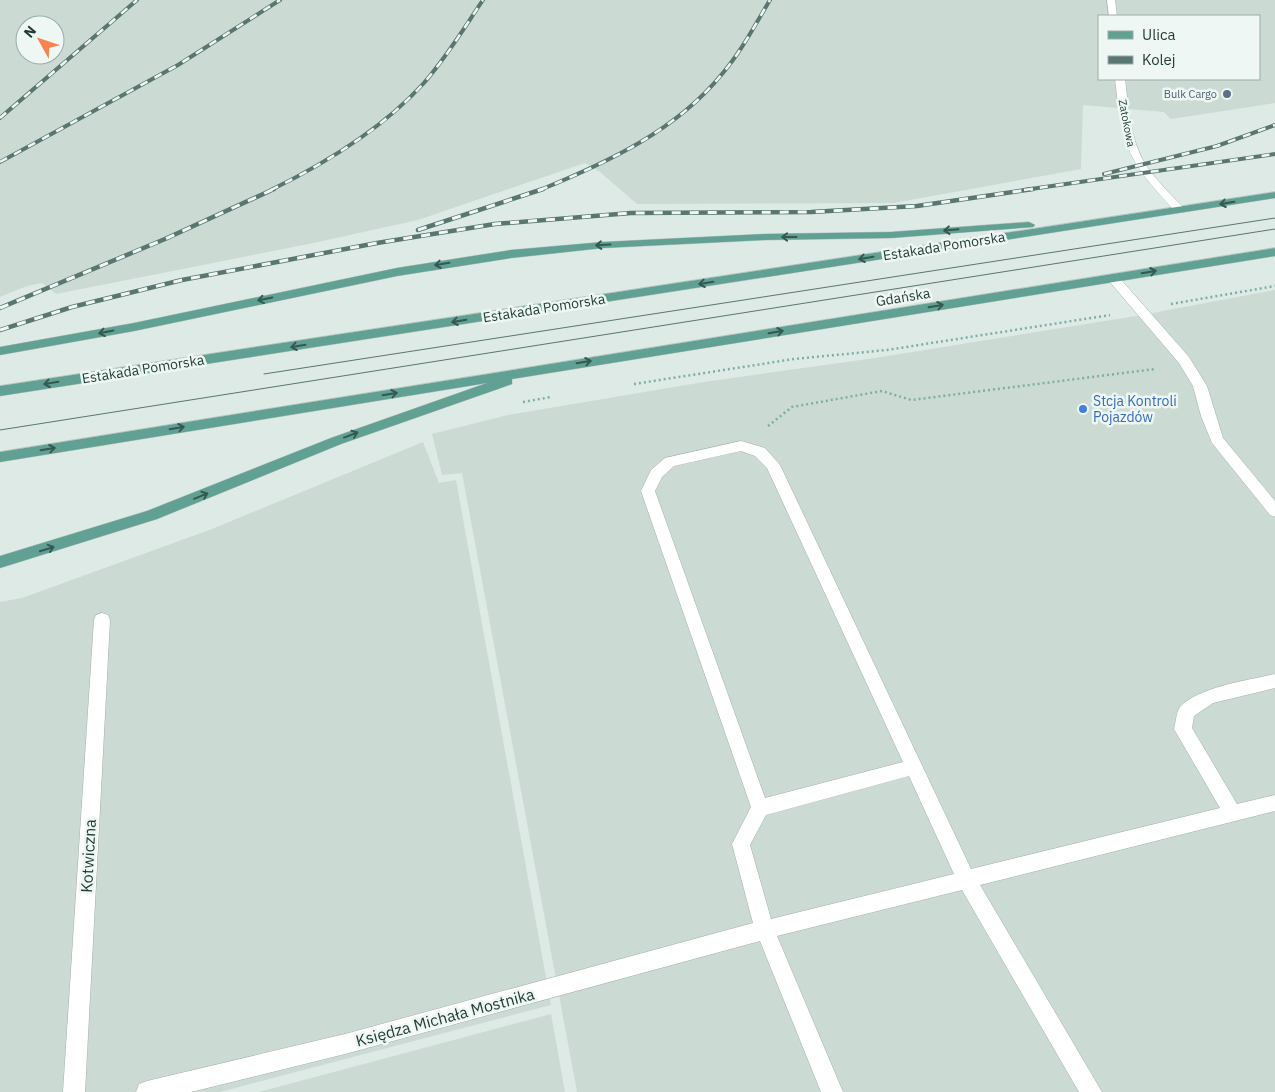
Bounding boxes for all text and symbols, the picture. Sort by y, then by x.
north arrow [15,15,65,65]
legend [1098,15,1260,80]
text: N [20,22,40,41]
text: Ulica [1142,25,1176,44]
text: Kolej [1142,50,1176,69]
place label: Bulk Cargo [1164,87,1217,101]
marker: Bulk Cargo [1221,88,1233,100]
street label: Zatokowa [1116,98,1138,148]
one-way arrow [1219,198,1235,208]
one-way arrow [944,225,960,235]
street label: Estakada Pomorska [881,227,1007,265]
one-way arrow [781,233,797,242]
one-way arrow [595,241,611,250]
one-way arrow [859,254,875,264]
one-way arrow [434,260,450,270]
one-way arrow [1140,267,1156,277]
one-way arrow [698,278,714,288]
street label: Gdańska [874,284,932,310]
street label: Estakada Pomorska [481,289,607,327]
one-way arrow [257,295,273,305]
one-way arrow [928,301,944,311]
one-way arrow [451,316,467,326]
one-way arrow [767,327,783,337]
one-way arrow [98,328,114,338]
one-way arrow [290,341,306,351]
street label: Estakada Pomorska [80,350,206,388]
one-way arrow [576,357,592,367]
one-way arrow [44,379,60,389]
one-way arrow [381,388,397,398]
place label: Stcja Kontroli Pojazdów [1093,392,1177,426]
marker: Stcja Kontroli Pojazdów [1077,403,1089,415]
one-way arrow [169,423,185,433]
one-way arrow [343,430,358,439]
one-way arrow [40,444,56,454]
one-way arrow [193,491,208,500]
one-way arrow [38,544,54,553]
street label: Kotwiczna [76,818,100,893]
street label: Księdza Michała Mostnika [353,983,537,1051]

